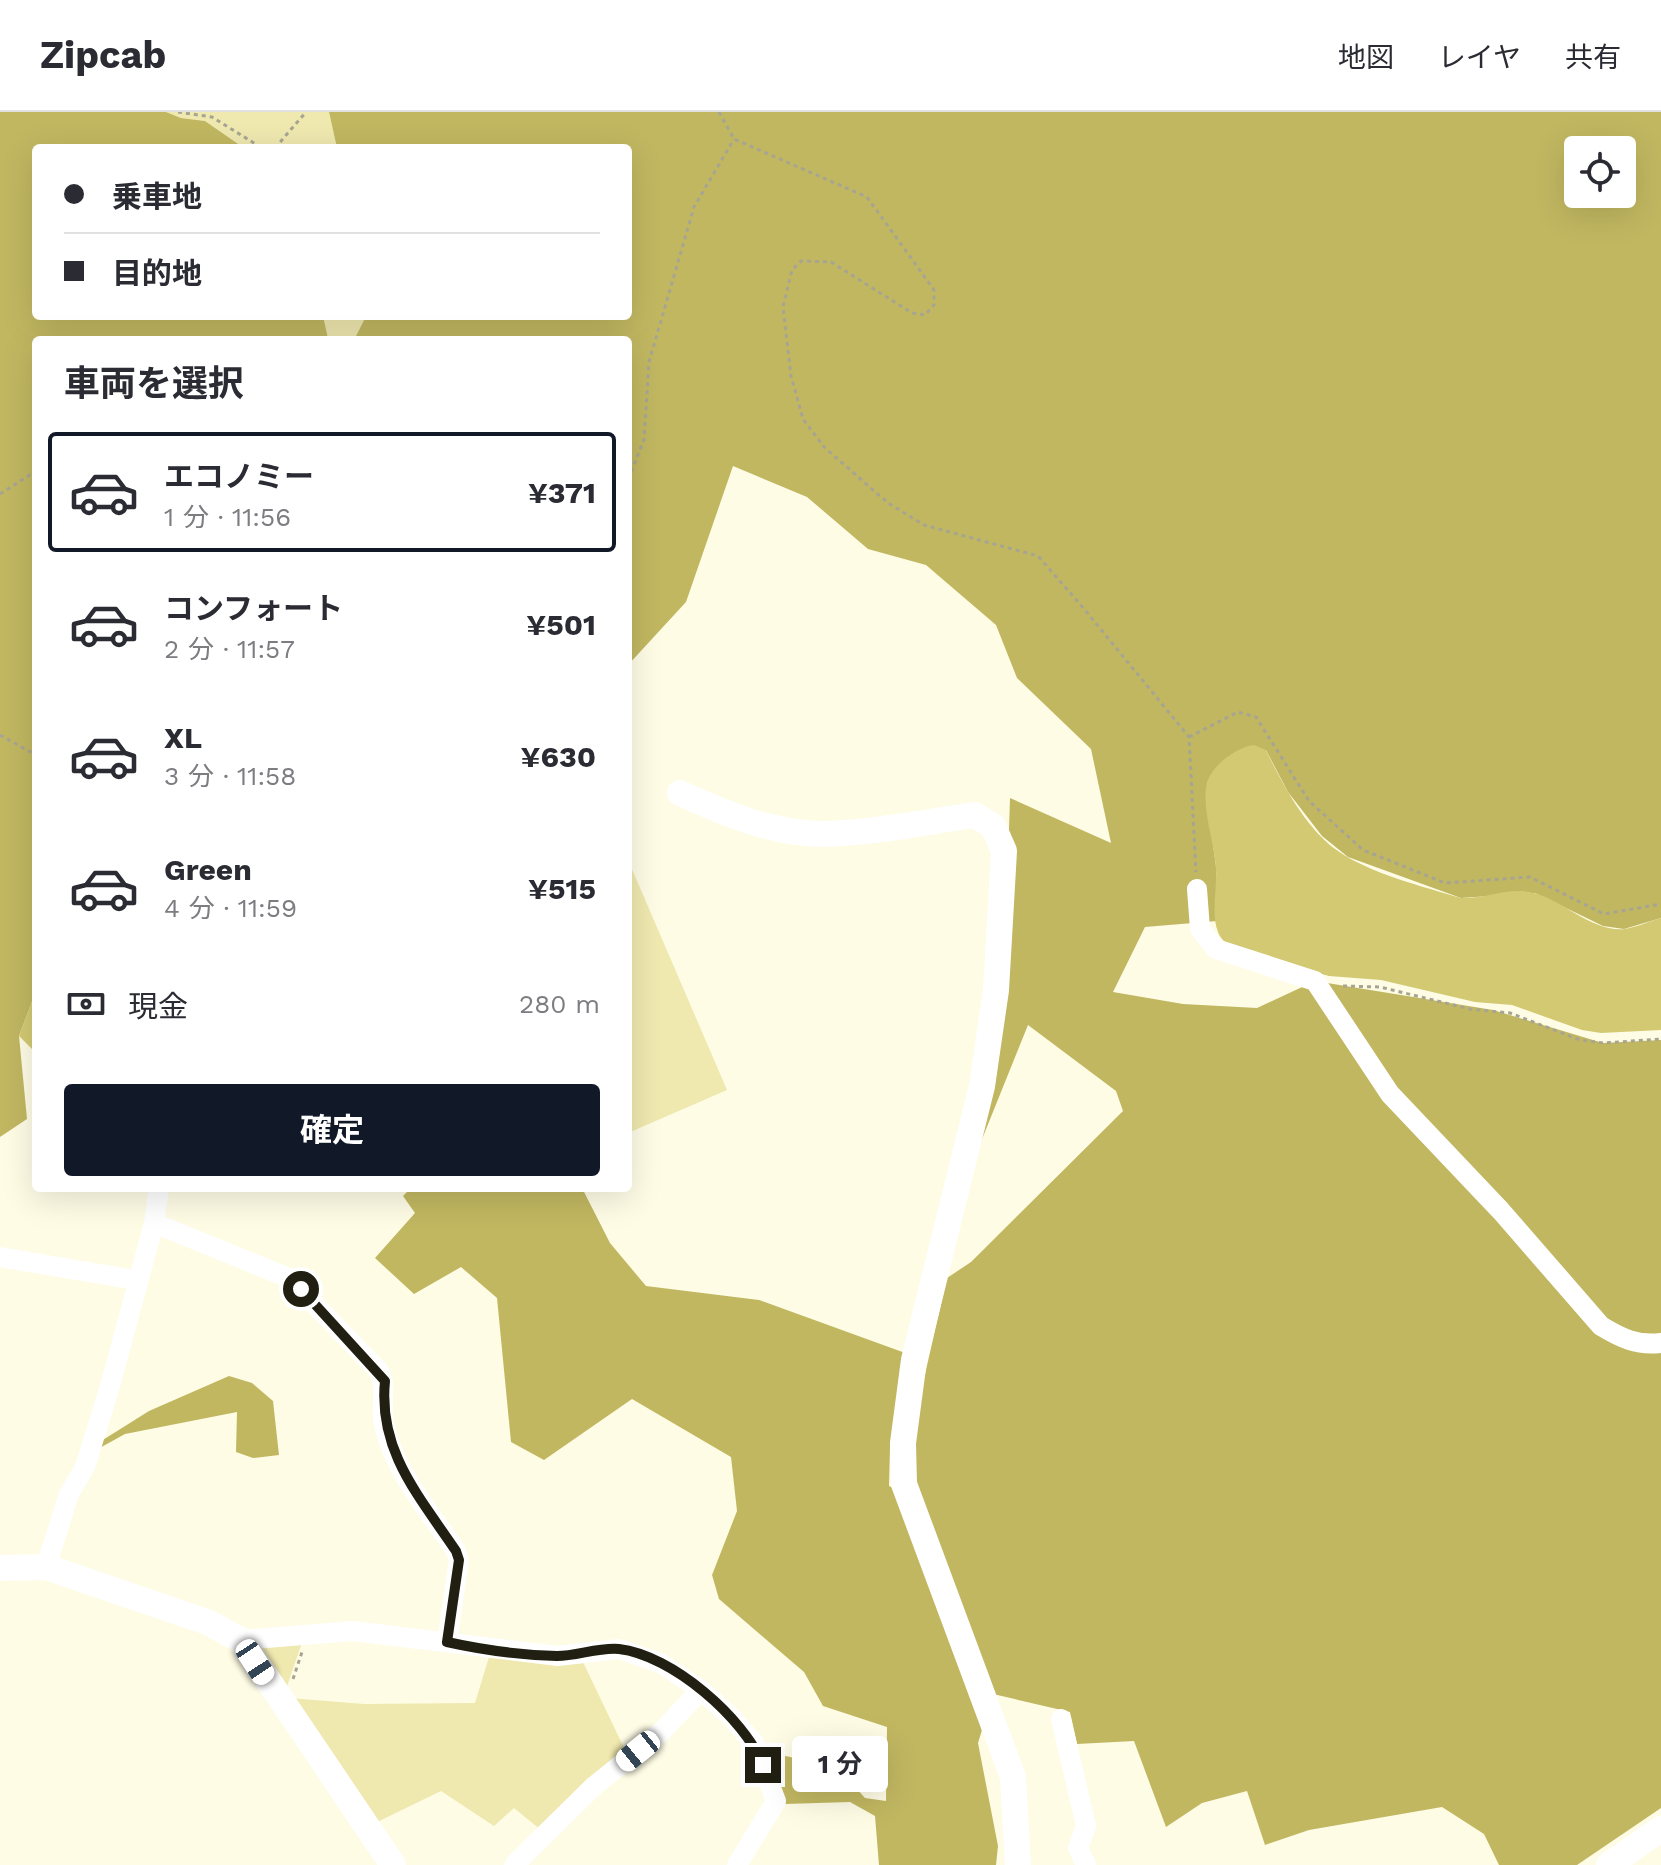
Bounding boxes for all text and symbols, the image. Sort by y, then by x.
text: Zipcab [40,33,166,77]
text: 地図 [1338,41,1394,74]
text: レイヤ [1438,41,1521,74]
text: 共有 [1565,41,1621,74]
map controls [1564,136,1636,208]
button: locate [1564,136,1636,208]
text: 乗車地 [112,179,202,214]
text: 目的地 [112,256,202,291]
text: 車両を選択 [64,363,244,405]
icon: car [68,456,140,528]
text: エコノミー [164,459,314,494]
text: ¥371 [528,475,596,510]
text: 1 分 · 11:56 [164,502,291,532]
icon: car [68,588,140,660]
text: コンフォート [164,591,343,626]
text: ¥501 [526,607,596,642]
text: 2 分 · 11:57 [164,634,295,664]
icon: car [68,720,140,792]
text: XL [164,720,202,755]
text: ¥630 [520,739,596,774]
text: 3 分 · 11:58 [164,761,296,791]
icon: car [68,852,140,924]
text: Green [164,852,252,887]
text: ¥515 [528,871,596,906]
text: 4 分 · 11:59 [164,893,297,923]
icon: cash [64,982,108,1026]
text: 現金 [128,989,188,1024]
text: 280 m [519,989,600,1019]
button: 確定 [64,1084,600,1176]
route start [283,1271,319,1307]
car [232,1635,278,1689]
car [612,1727,664,1775]
callout: 1 分 [791,1737,887,1793]
route end [745,1747,781,1783]
text: 1 分 [818,1749,862,1779]

